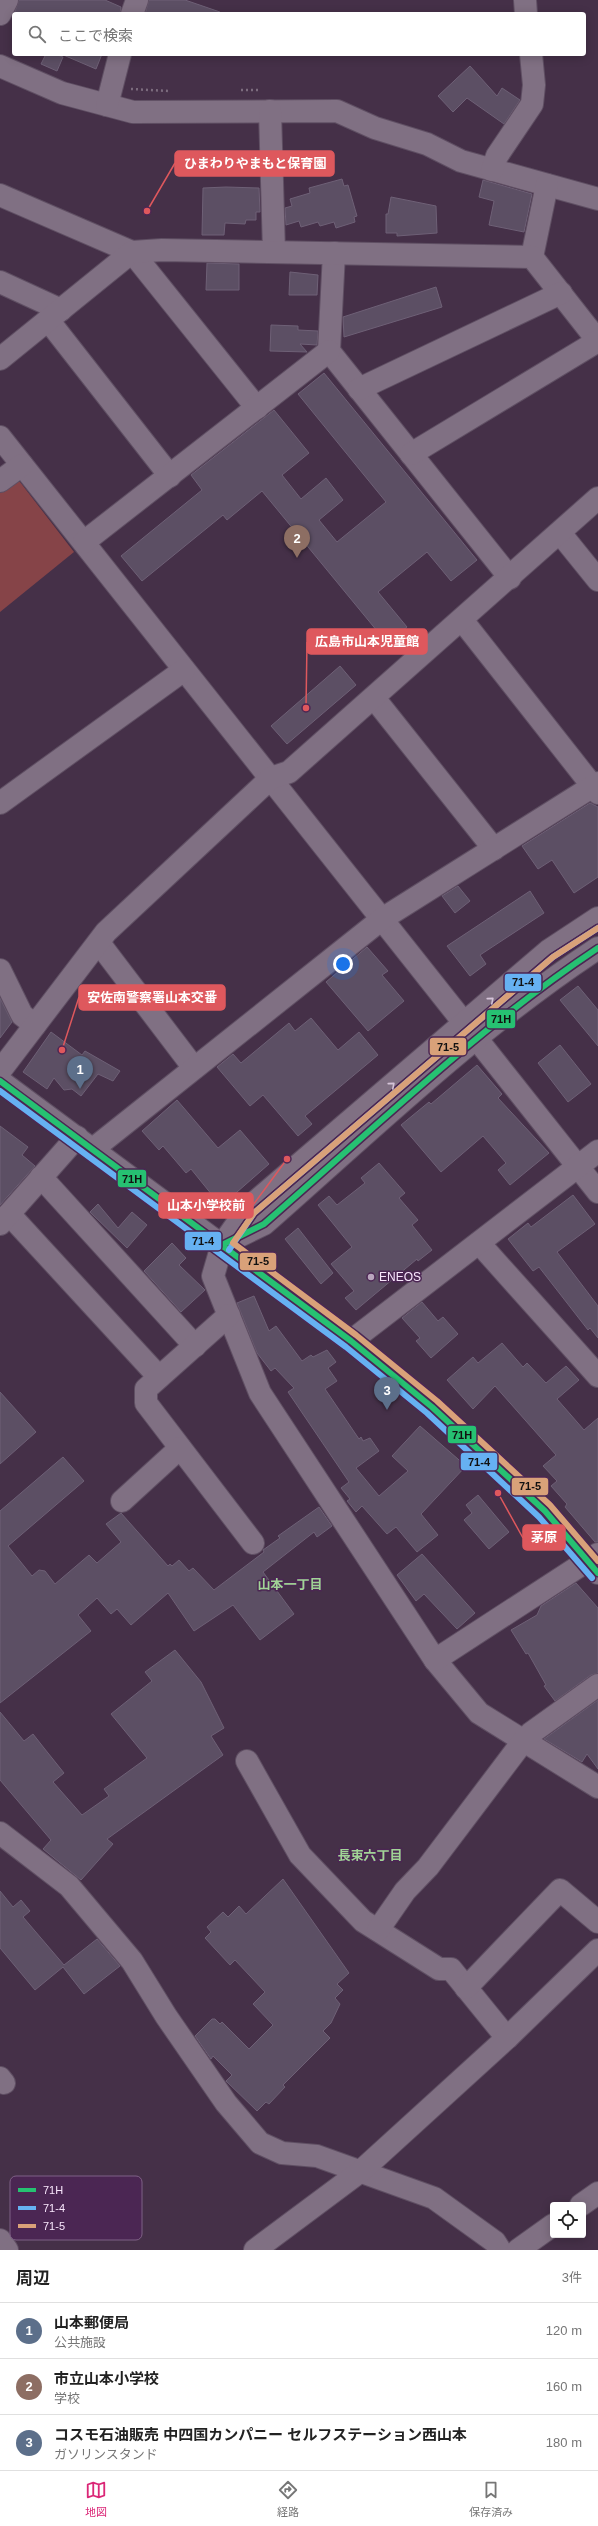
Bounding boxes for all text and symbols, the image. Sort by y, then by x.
search box [12,12,586,56]
icon: search [26,23,48,45]
text: ここで検索 [58,27,133,44]
callout: ひまわりやまもと保育園 [175,151,334,176]
text: ひまわりやまもと保育園 [184,156,326,171]
pin: 2 [284,525,310,558]
callout: 広島市山本児童館 [307,629,427,654]
text: 広島市山本児童館 [315,634,419,649]
your location [333,954,353,974]
line badge: 71-4 [504,973,542,992]
text: 71-4 [512,976,535,988]
callout: 安佐南警察署山本交番 [79,985,225,1010]
text: 安佐南警察署山本交番 [87,990,217,1005]
one-way arrow [486,997,494,1004]
line badge: 71H [486,1009,516,1029]
text: 71H [491,1013,511,1025]
line badge: 71-5 [429,1037,467,1056]
text: 71-5 [437,1041,459,1053]
pin: 1 [67,1056,93,1089]
one-way arrow [388,1082,395,1089]
line badge: 71H [117,1169,147,1188]
text: 71H [122,1173,142,1185]
callout: 山本小学校前 [159,1193,253,1218]
text: 山本小学校前 [167,1198,245,1213]
line badge: 71-4 [184,1231,222,1251]
text: 71-4 [192,1235,215,1247]
line badge: 71-5 [239,1252,277,1271]
text: 71-5 [247,1255,269,1267]
place label: ENEOS [379,1270,421,1284]
marker: ENEOS [366,1272,376,1282]
pin: 3 [374,1377,400,1410]
line badge: 71H [447,1425,477,1444]
text: 71H [452,1429,472,1441]
line badge: 71-4 [460,1452,498,1471]
text: 71-4 [468,1456,491,1468]
line badge: 71-5 [511,1477,549,1496]
text: 71-5 [519,1480,541,1492]
callout: 茅原 [523,1525,565,1550]
text: 茅原 [531,1530,557,1545]
district label: 山本一丁目 [257,1577,323,1592]
district label: 長束六丁目 [337,1848,403,1863]
legend [10,2176,142,2240]
text: 71H [43,2184,63,2196]
text: 71-4 [43,2202,65,2214]
map controls [550,2202,586,2238]
button: locate [550,2202,586,2238]
text: 71-5 [43,2220,65,2232]
text: 周辺 [16,2269,50,2288]
text: 3件 [562,2270,582,2285]
text: 山本郵便局 [54,2314,129,2331]
text: 1 [25,2323,33,2338]
text: 120 m [546,2323,582,2338]
text: 公共施設 [54,2335,106,2350]
text: 市立山本小学校 [54,2370,159,2387]
text: 2 [25,2379,33,2394]
text: 160 m [546,2379,582,2394]
text: 学校 [54,2391,80,2406]
text: コスモ石油販売 中四国カンパニー セルフステーション西山本 [54,2426,467,2443]
text: 3 [25,2435,33,2450]
text: 180 m [546,2435,582,2450]
text: ガソリンスタンド [54,2447,158,2462]
tab: 地図 [85,2479,107,2519]
tab: 経路 [277,2479,299,2519]
tab: 保存済み [469,2479,513,2519]

